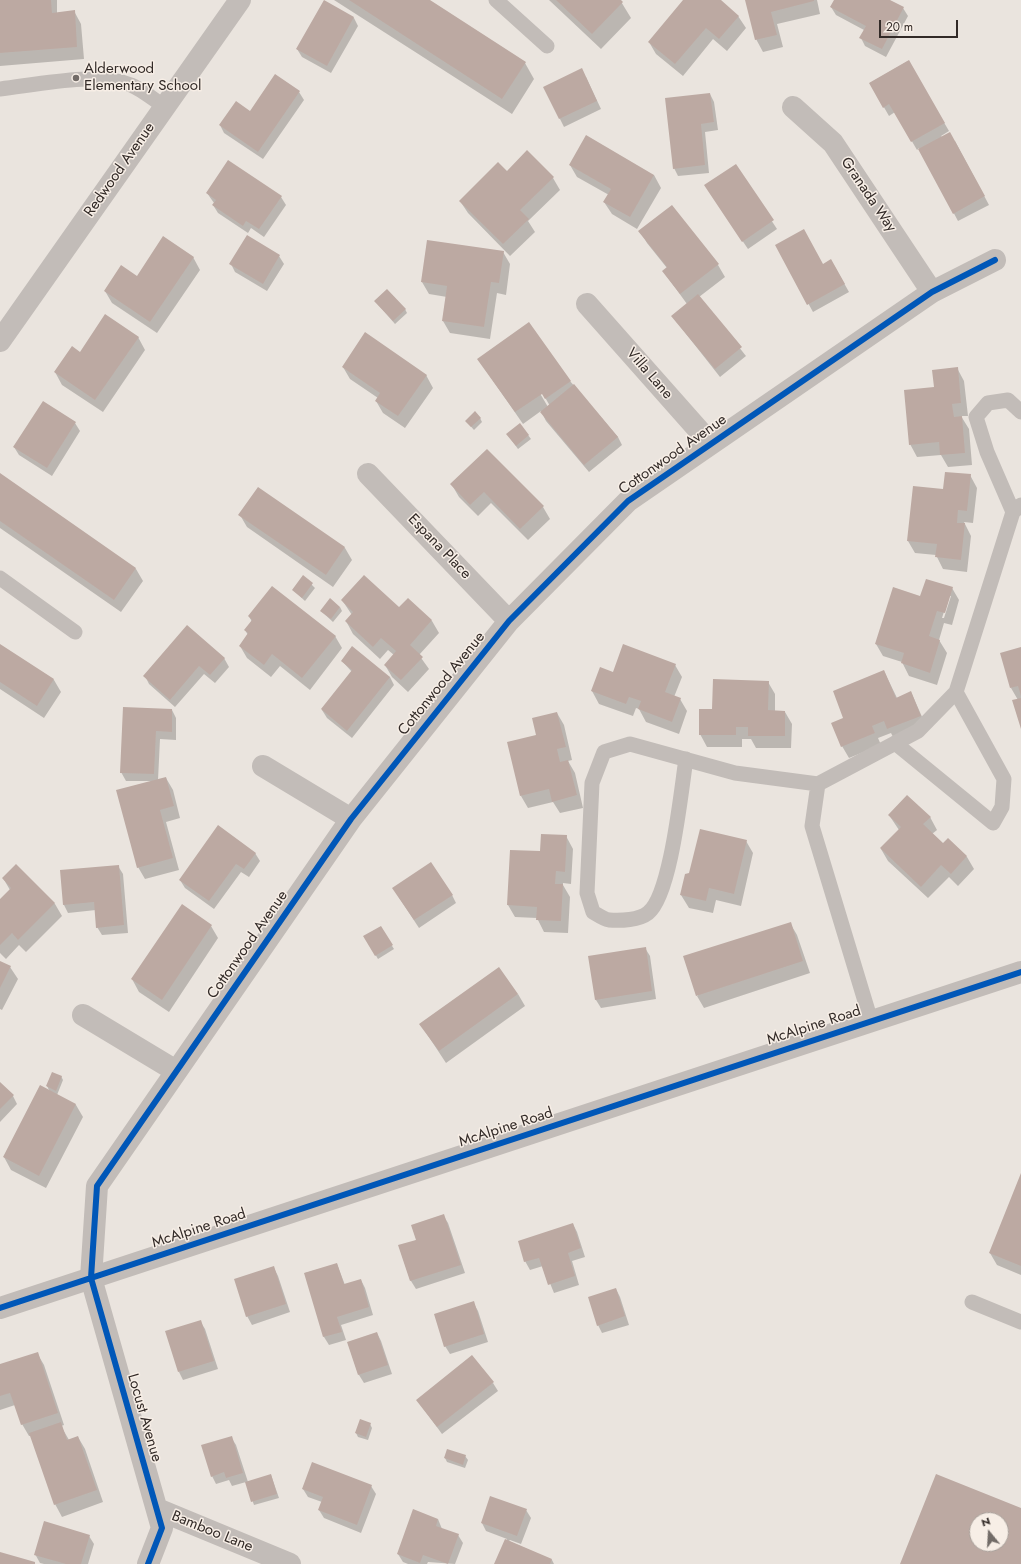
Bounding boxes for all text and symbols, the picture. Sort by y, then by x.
scale bar [881,12,960,38]
text: 20 m [886,18,913,36]
place label: Alderwood Elementary School [84,60,201,95]
marker: Alderwood Elementary School [71,73,81,83]
street label: Redwood Avenue [81,119,159,221]
street label: Granada Way [836,154,900,236]
street label: Villa Lane [622,345,676,403]
street label: Cottonwood Avenue [616,411,730,499]
street label: Espana Place [404,511,474,583]
street label: Cottonwood Avenue [395,629,489,739]
street label: Cottonwood Avenue [204,888,292,1002]
street label: McAlpine Road [765,1002,863,1050]
street label: McAlpine Road [457,1104,555,1152]
street label: McAlpine Road [150,1205,248,1253]
street label: Locust Avenue [123,1372,165,1464]
street label: Bamboo Lane [169,1507,255,1557]
north arrow [969,1512,1009,1552]
text: N [979,1513,992,1530]

